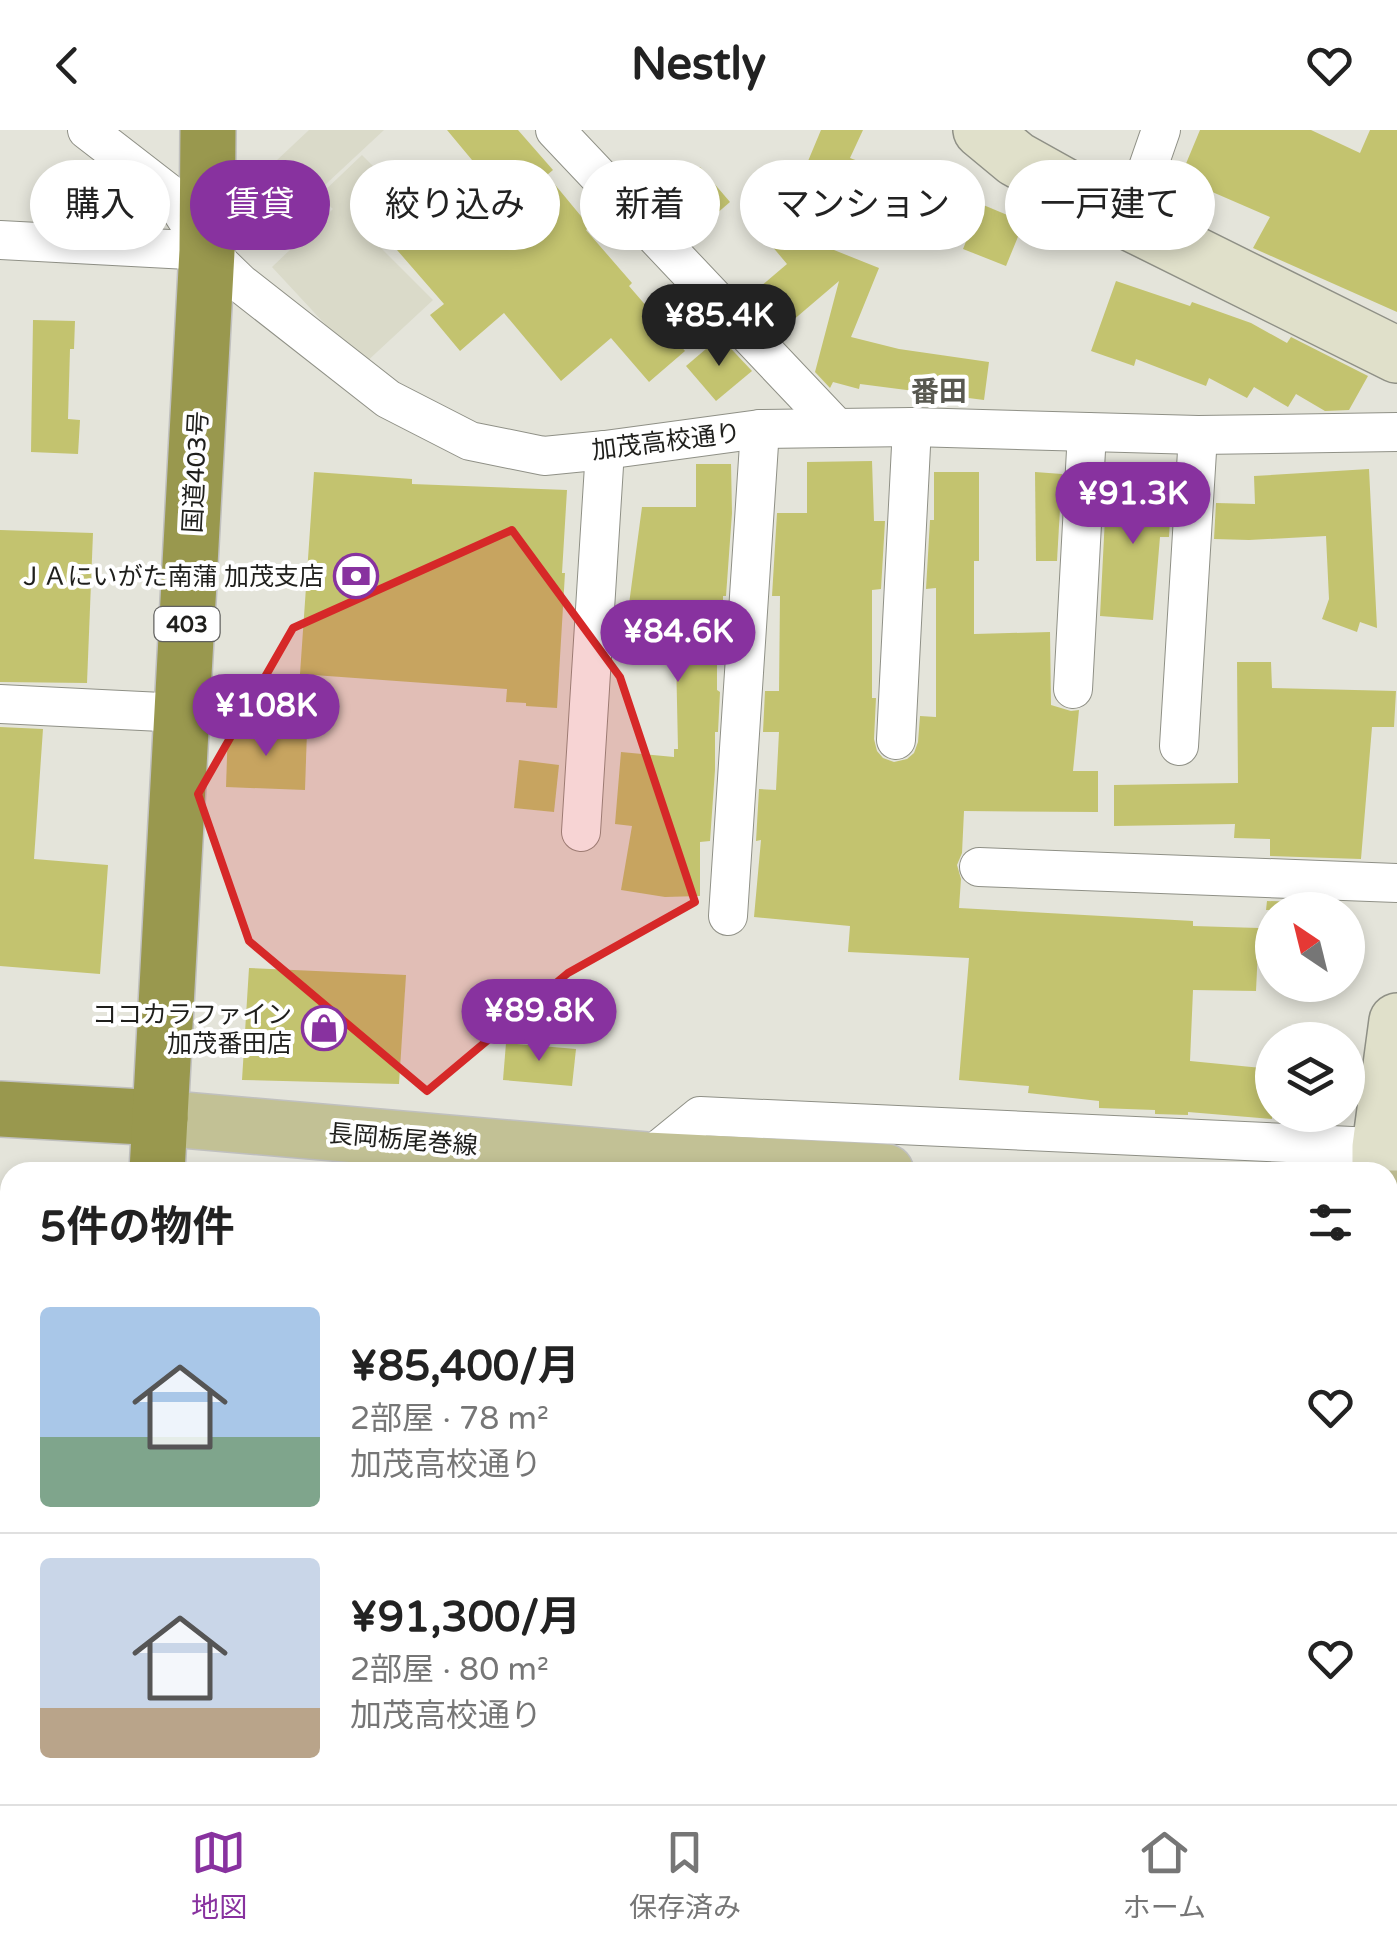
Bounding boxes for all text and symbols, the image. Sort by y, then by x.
icon: back [40,38,95,93]
text: Nestly [631,38,766,92]
icon: heart [1302,38,1357,93]
chip: 購入 [30,160,170,250]
chip: 賃貸 [190,160,330,250]
chip: 絞り込み [350,160,560,250]
chip: 新着 [580,160,720,250]
chip: マンション [740,160,985,250]
chip: 一戸建て [1005,160,1215,250]
pin: ¥85.4K [638,284,800,369]
text: ¥85.4K [664,297,774,335]
district label: 番田 [911,375,967,409]
street label: 国道403号 [178,410,214,534]
street label: 加茂高校通り [590,418,742,466]
pin: ¥91.3K [1052,462,1214,547]
text: ¥91.3K [1077,475,1189,513]
bank icon: ＪＡにいがた南蒲 加茂支店 [333,553,379,599]
place label: ＪＡにいがた南蒲 加茂支店 [17,562,324,592]
pin: ¥84.6K [597,600,759,685]
road number: 403 [154,607,220,641]
text: ¥84.6K [622,613,734,651]
pin: ¥108K [196,674,336,759]
text: ¥108K [215,687,317,725]
north arrow [1255,892,1365,1002]
map controls [1255,892,1365,1132]
pin: ¥89.8K [458,979,620,1064]
text: ¥89.8K [484,992,594,1030]
place label: ココカラファイン 加茂番田店 [92,1000,292,1059]
shop icon: ココカラファイン 加茂番田店 [301,1005,347,1051]
button: layers [1255,1022,1365,1132]
street label: 長岡栃尾巻線 [327,1119,479,1161]
icon: filters [1303,1195,1358,1250]
text: 5件の物件 [40,1202,234,1253]
text: ¥85,400/月 [350,1341,580,1392]
icon: home [120,1347,240,1467]
icon: heart [1303,1380,1358,1435]
text: 2部屋 · 78 m² [350,1400,549,1438]
text: 加茂高校通り [350,1446,542,1484]
text: ¥91,300/月 [350,1592,581,1643]
icon: home [120,1598,240,1718]
icon: heart [1303,1631,1358,1686]
text: 2部屋 · 80 m² [350,1651,549,1689]
text: 加茂高校通り [350,1697,542,1735]
tab: 地図 [191,1825,247,1925]
tab: 保存済み [629,1825,741,1925]
tab: ホーム [1123,1825,1206,1925]

